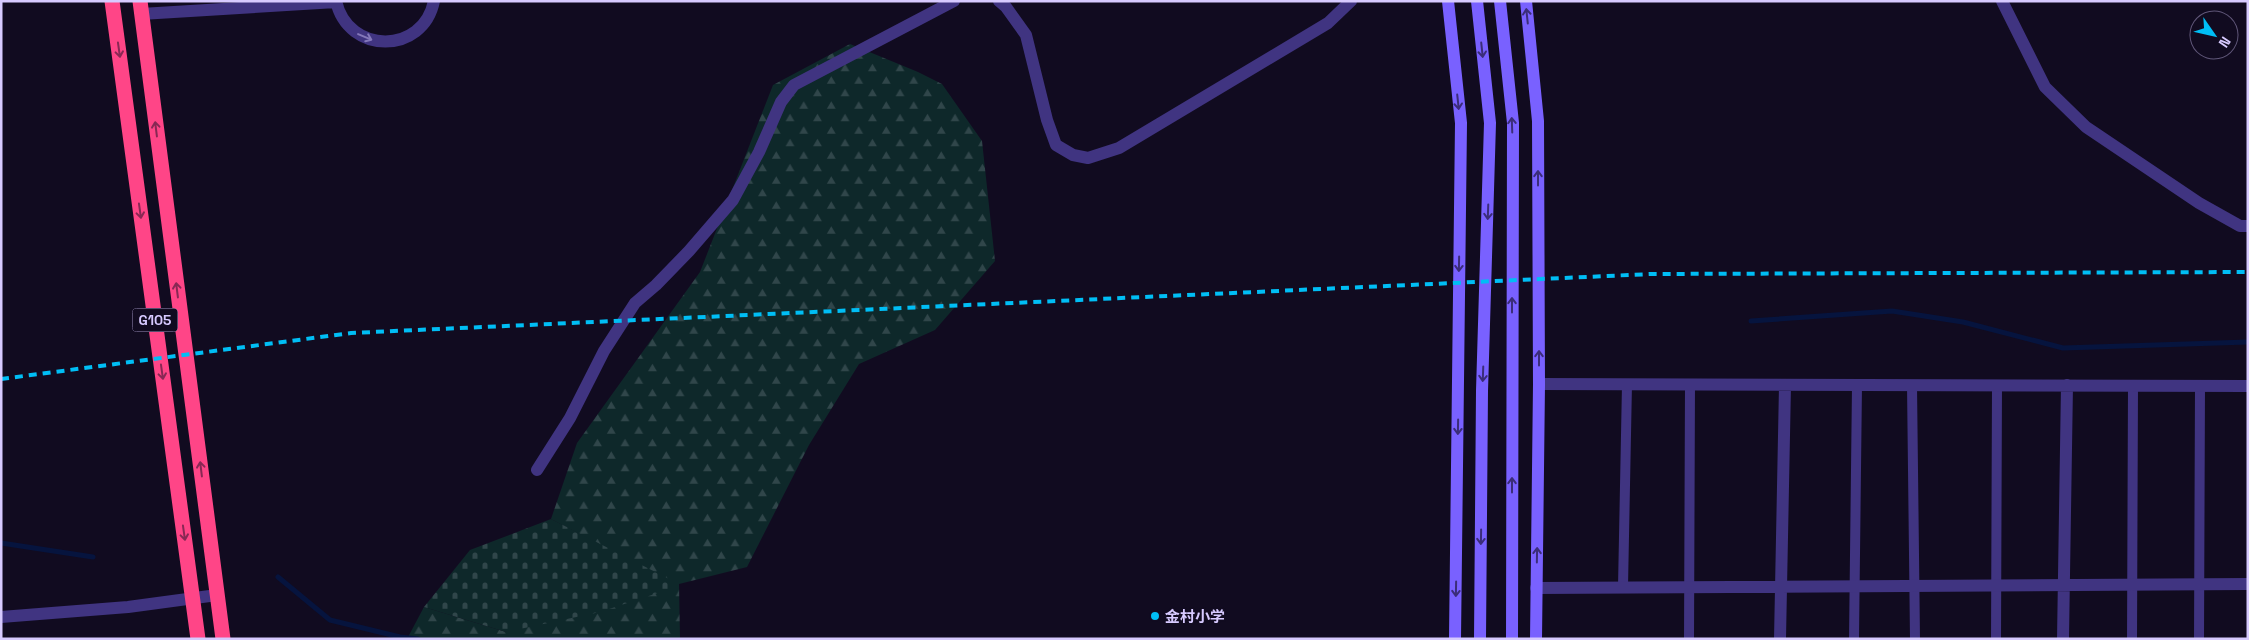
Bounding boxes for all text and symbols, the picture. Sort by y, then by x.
one-way arrow [1522,8,1532,24]
north arrow [2189,10,2239,60]
one-way arrow [357,32,372,42]
text: N [2215,33,2235,51]
one-way arrow [114,41,124,57]
one-way arrow [1477,41,1487,57]
one-way arrow [1453,94,1463,110]
one-way arrow [1508,117,1517,133]
one-way arrow [151,122,161,138]
one-way arrow [1533,170,1543,186]
one-way arrow [136,202,146,218]
one-way arrow [1483,203,1492,219]
one-way arrow [1454,256,1464,272]
one-way arrow [172,283,182,299]
one-way arrow [1507,297,1517,314]
road number: G105 [132,308,178,332]
one-way arrow [1534,350,1544,366]
one-way arrow [157,363,167,379]
one-way arrow [1478,366,1488,382]
one-way arrow [1453,418,1463,435]
one-way arrow [195,461,205,477]
one-way arrow [1507,477,1517,494]
one-way arrow [179,524,189,540]
one-way arrow [1476,528,1486,544]
one-way arrow [1532,547,1542,564]
one-way arrow [1451,581,1461,597]
place label: 金村小学 [1165,607,1225,626]
marker: 金村小学 [1149,610,1161,622]

